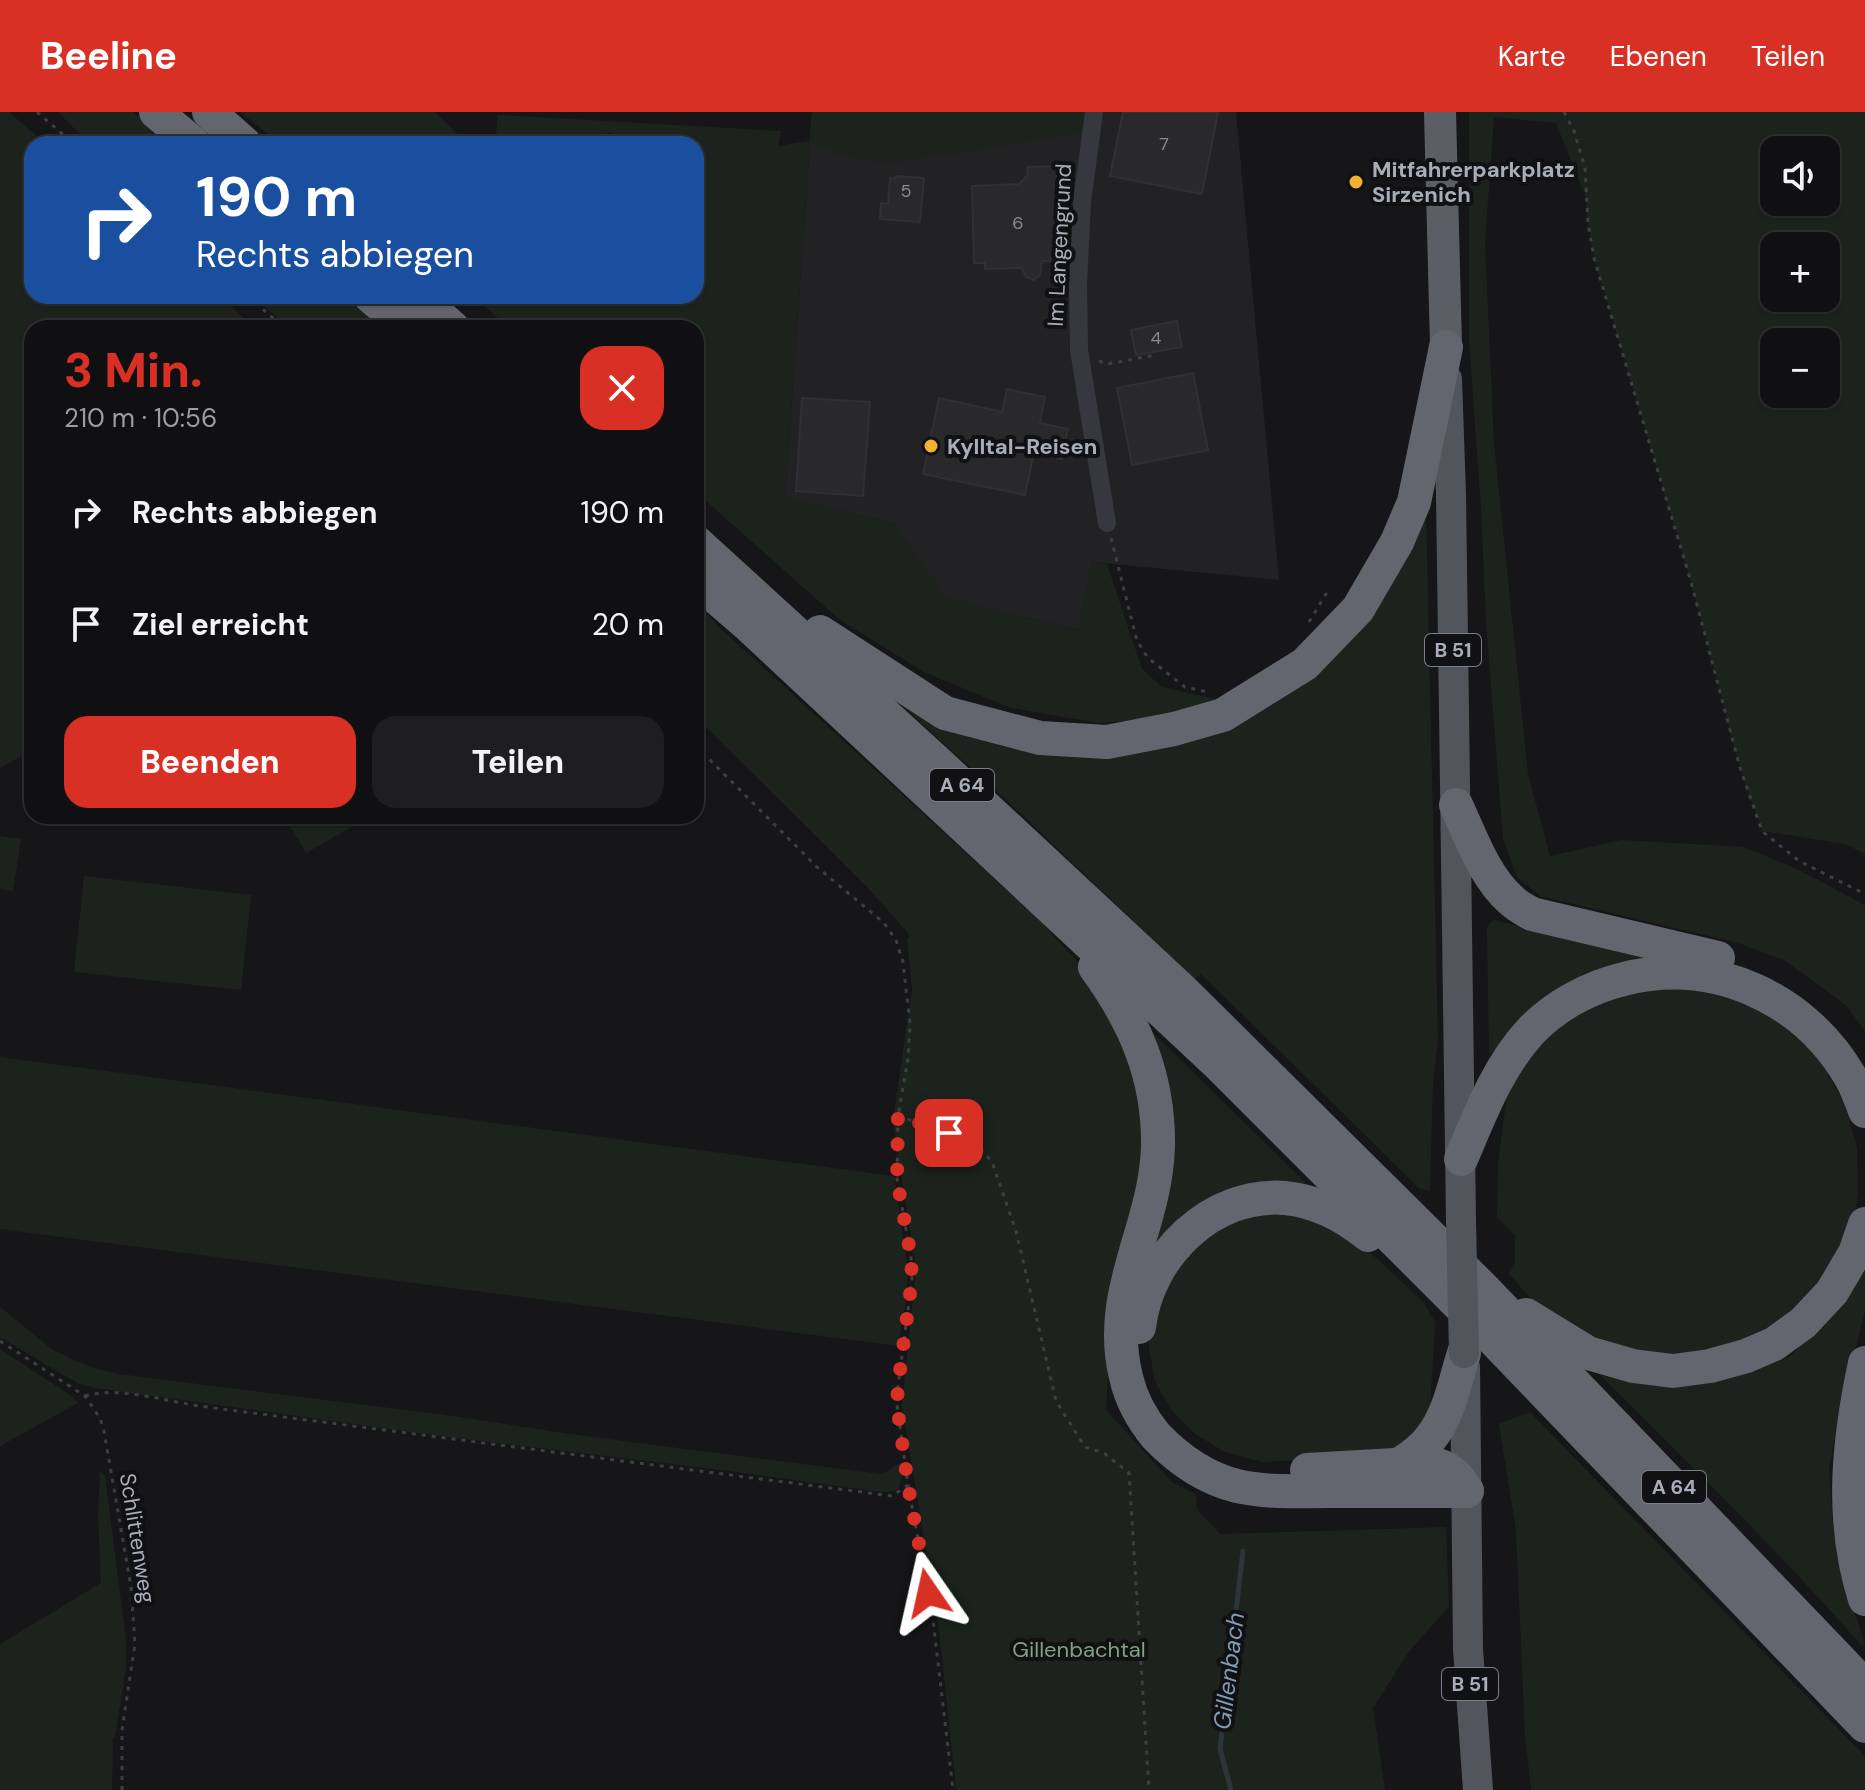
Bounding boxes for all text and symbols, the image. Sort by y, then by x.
text: Beeline [40,31,177,81]
text: Karte [1498,38,1566,75]
text: Ebenen [1610,38,1707,75]
text: Teilen [1751,38,1825,75]
house number: 7 [1159,132,1169,156]
map controls [1760,136,1840,408]
button: sound [1760,136,1840,216]
place label: Mitfahrerparkplatz Sirzenich [1372,155,1575,209]
text: 190 m [196,160,357,233]
street label: Im Langengrund [1041,163,1078,327]
icon: right [64,168,168,272]
marker: Mitfahrerparkplatz Sirzenich [1347,173,1365,191]
house number: 5 [901,179,911,203]
house number: 6 [1012,211,1024,235]
text: Rechts abbiegen [196,231,474,278]
button: + [1760,232,1840,312]
house number: 4 [1151,326,1162,350]
button: − [1760,328,1840,408]
text: 3 Min. [64,339,202,402]
button: close [580,346,664,430]
text: 210 m · 10:56 [64,401,217,435]
place label: Kylltal-Reisen [947,432,1097,461]
marker: Kylltal-Reisen [922,437,940,455]
icon: right [64,490,108,534]
text: Rechts abbiegen [132,493,377,532]
text: 190 m [581,493,664,532]
icon: arrive [64,602,108,646]
text: Ziel erreicht [132,605,309,644]
text: 20 m [592,605,664,644]
road number: B 51 [1425,634,1481,666]
button: Beenden [64,716,356,808]
button: Teilen [372,716,664,808]
road number: A 64 [930,769,994,801]
pin [915,1099,983,1167]
icon: arrive [927,1111,971,1155]
street label: Schlittenweg [113,1471,162,1605]
road number: A 64 [1642,1471,1706,1503]
position arrow [886,1551,970,1635]
water label: Gillenbach [1206,1610,1251,1731]
park label: Gillenbachtal [1012,1635,1146,1664]
road number: B 51 [1442,1668,1498,1700]

